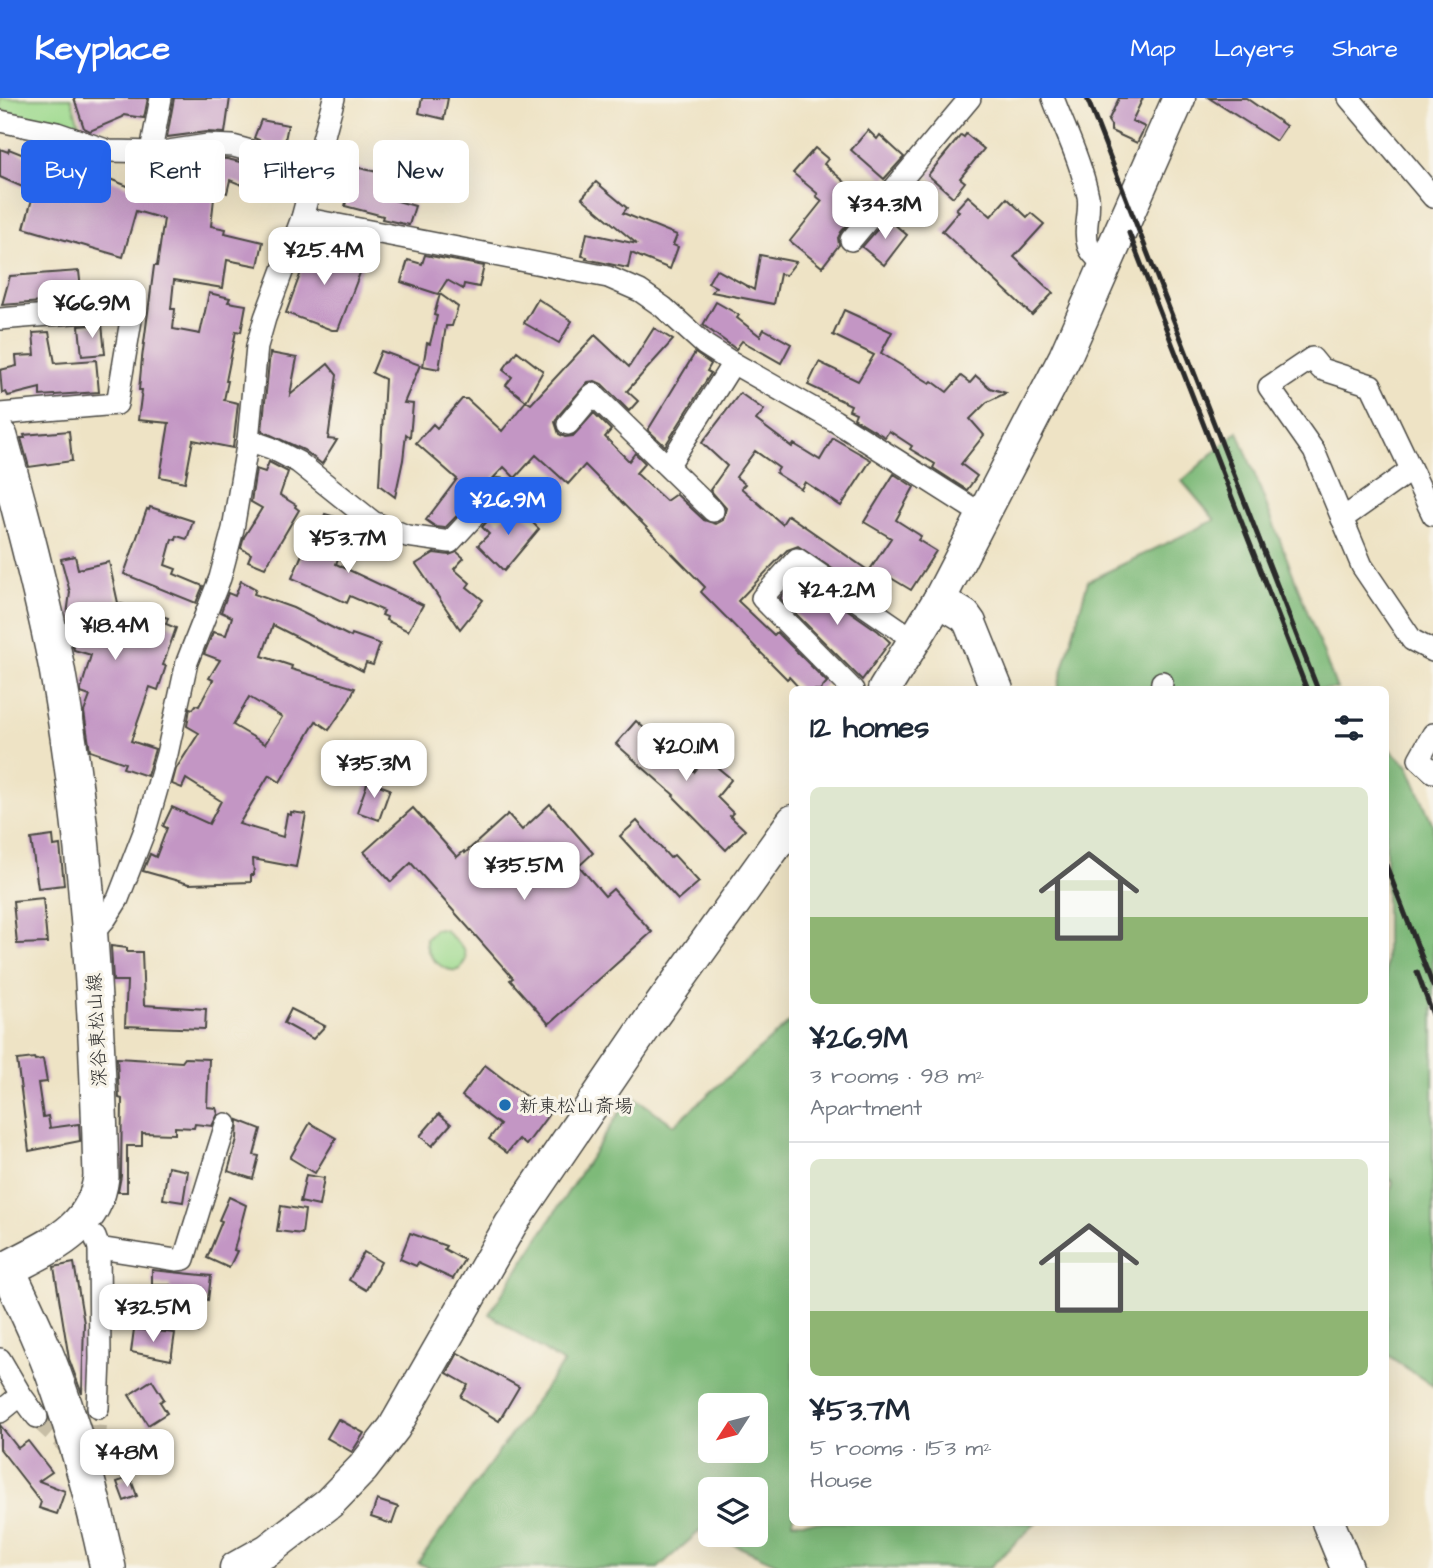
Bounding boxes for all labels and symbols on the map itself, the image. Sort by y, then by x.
pin: ¥34.3M [828,181,942,241]
pin: ¥25.4M [267,228,381,287]
pin: ¥66.9M [35,280,149,340]
pin: ¥26.9M [451,478,565,537]
pin: ¥53.7M [291,516,405,575]
pin: ¥24.2M [780,568,894,627]
pin: ¥18.4M [58,602,172,662]
pin: ¥20.1M [629,724,743,783]
pin: ¥35.3M [317,740,431,800]
pin: ¥35.5M [467,842,581,902]
street label: 深谷東松山線 [81,972,114,1088]
place label: 新東松山斎場 [519,1093,633,1120]
marker: 新東松山斎場 [497,1097,513,1113]
pin: ¥32.5M [96,1284,210,1344]
north arrow [698,1393,768,1463]
pin: ¥48M [86,1430,168,1489]

